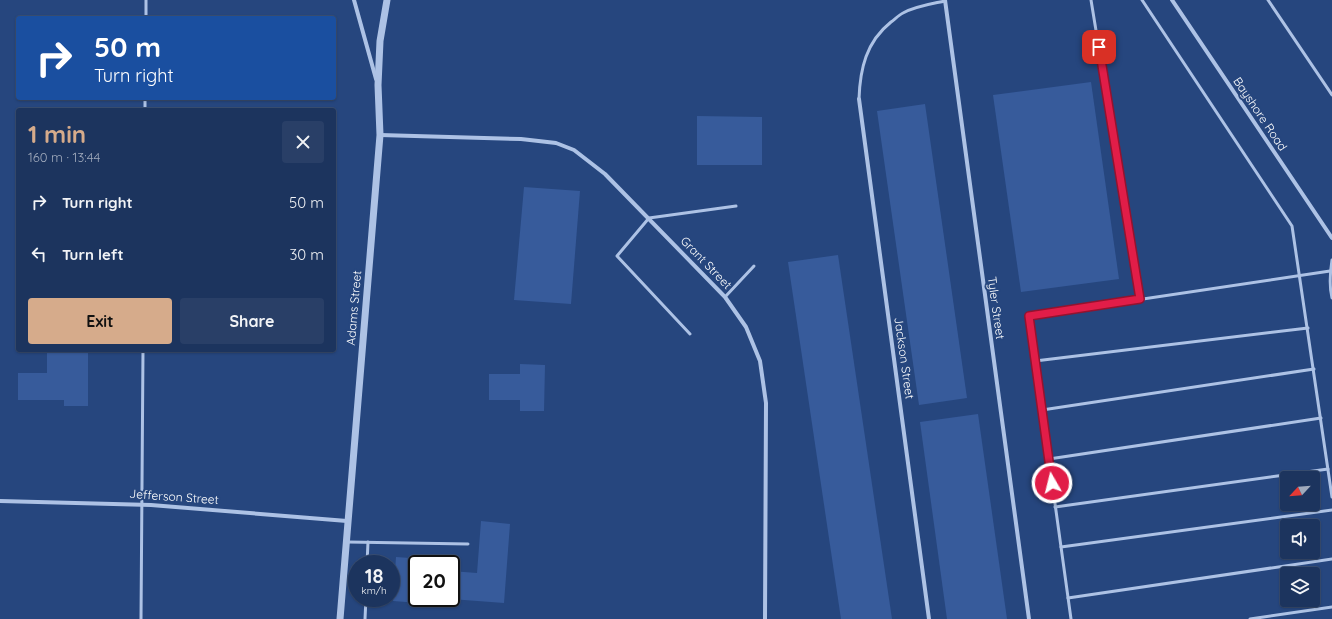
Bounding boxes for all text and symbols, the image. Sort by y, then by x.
text: 50 m [94,29,161,64]
pin [1082,30,1116,64]
icon: right [28,32,80,84]
icon: arrive [1088,36,1110,58]
text: Turn right [94,64,174,87]
street label: Bayshore Road [1230,74,1291,153]
text: 1 min [28,119,86,149]
button: close [282,121,324,163]
text: 160 m · 13:44 [28,149,100,165]
icon: right [28,191,50,213]
text: Turn right [62,193,133,212]
text: 50 m [289,193,324,212]
street label: Grant Street [678,233,735,292]
icon: left [28,243,50,265]
text: Turn left [62,245,124,264]
text: 30 m [289,245,324,264]
street label: Adams Street [343,270,364,346]
street label: Tyler Street [985,276,1008,340]
button: Exit [28,298,172,344]
button: Share [180,298,324,344]
street label: Jackson Street [891,316,918,400]
position arrow [1031,462,1073,504]
north arrow [1280,471,1320,511]
map controls [1280,471,1320,607]
street label: Jefferson Street [129,486,219,507]
button: sound [1280,519,1320,559]
speed limit sign: 20 [408,555,460,607]
text: 18 [365,563,383,588]
button: layers [1280,567,1320,607]
text: km/h [361,584,387,597]

